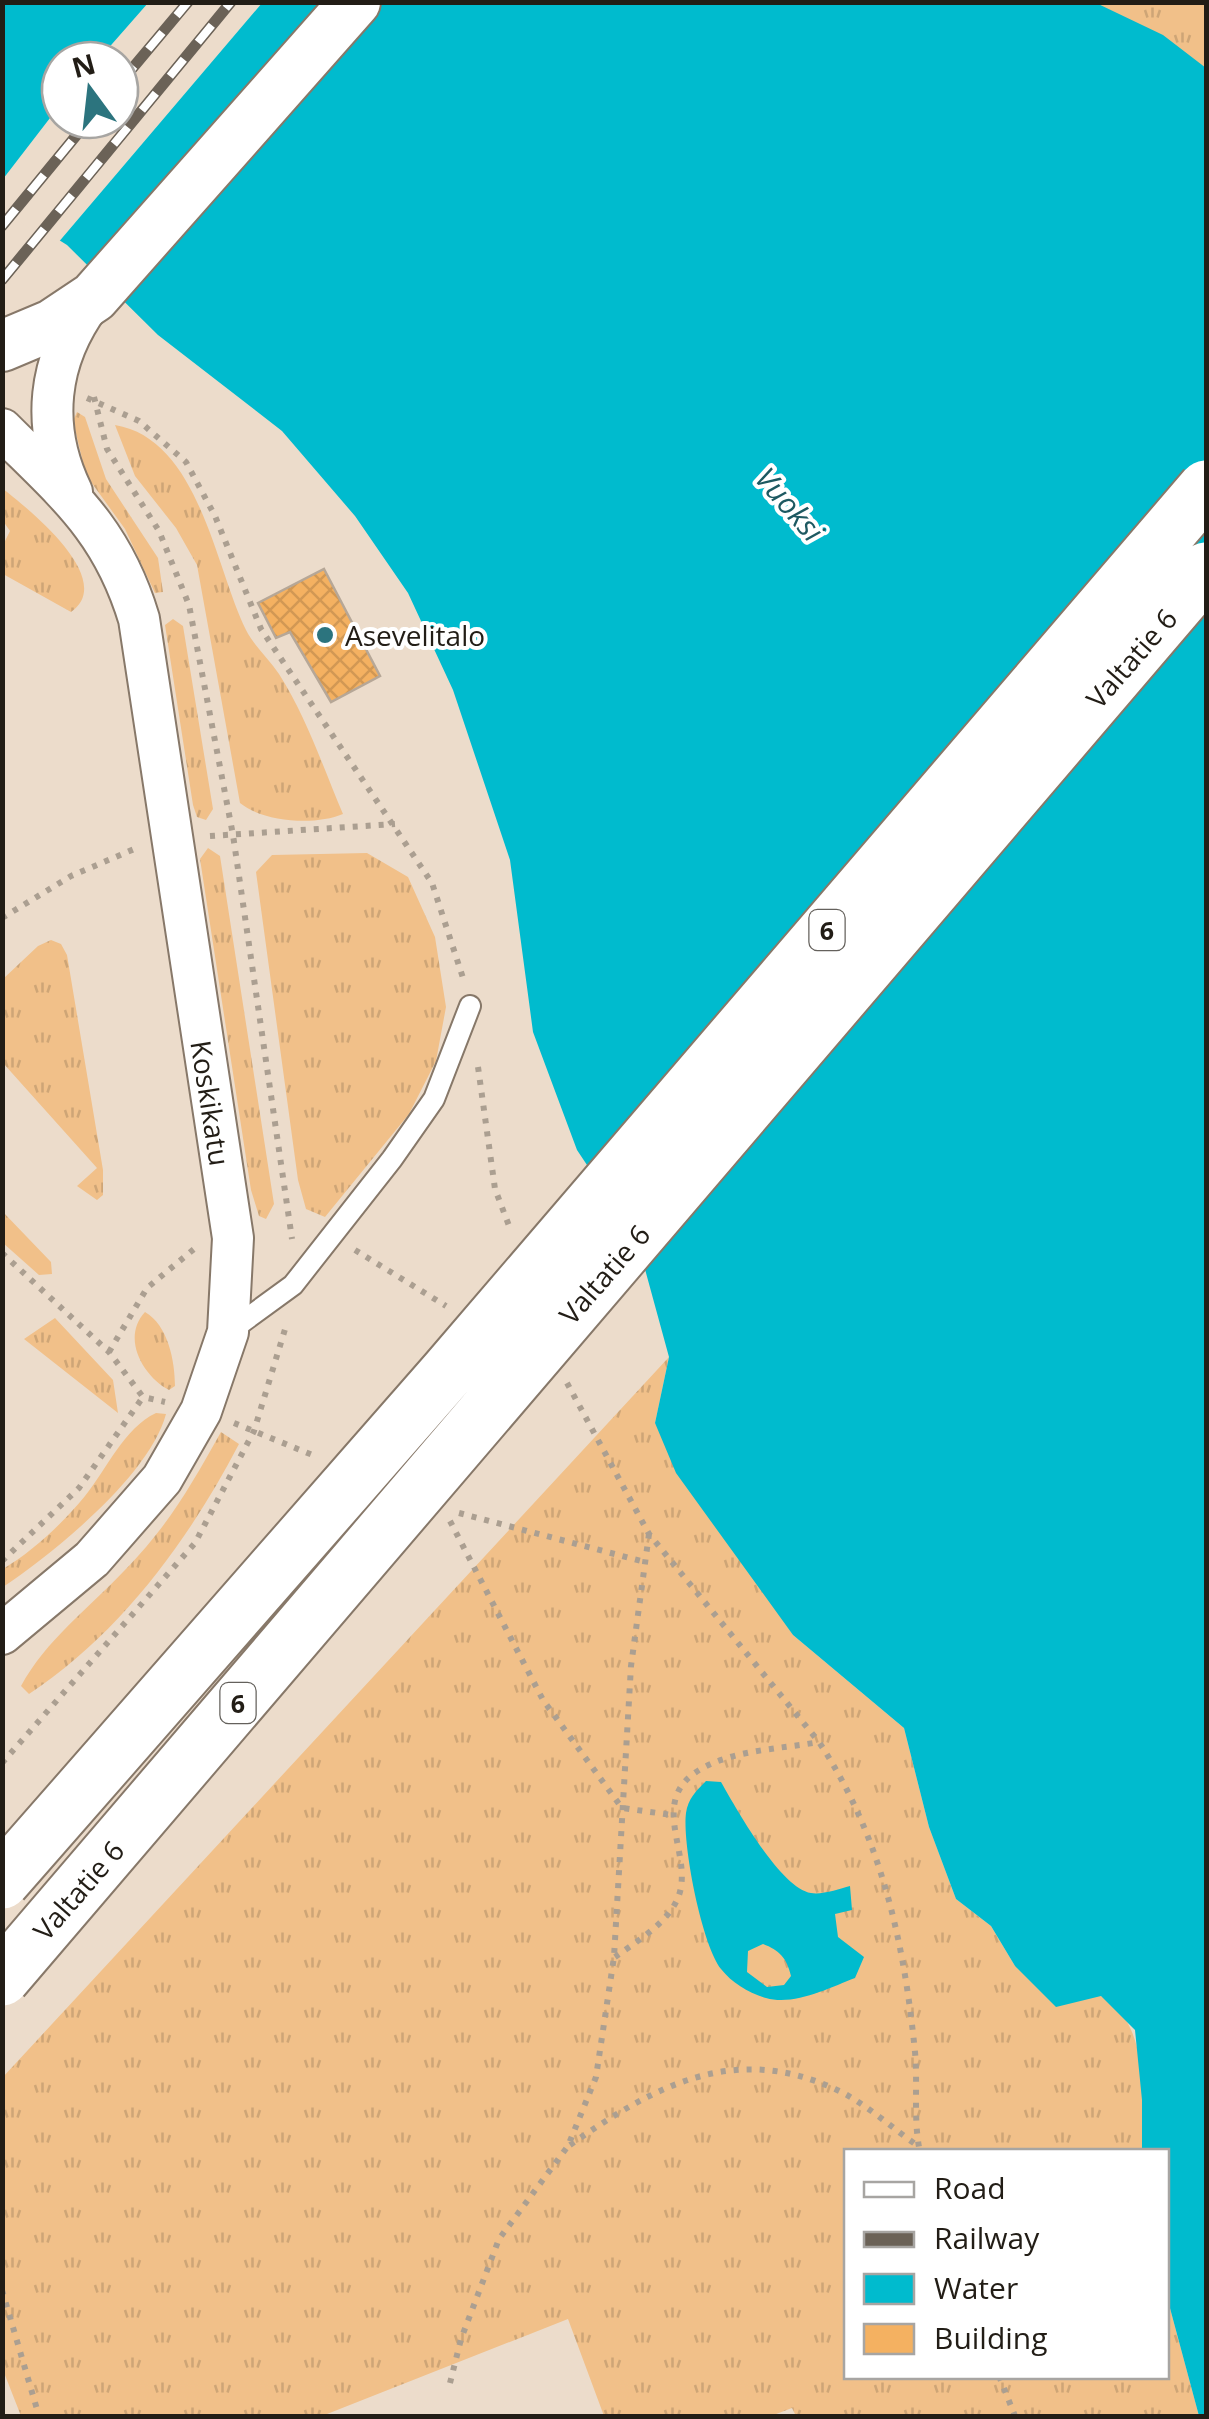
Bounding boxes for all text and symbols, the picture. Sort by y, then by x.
north arrow [40,40,140,140]
text: N [67,44,99,86]
water label: Vuoksi [746,458,834,550]
street label: Valtatie 6 [1077,600,1185,716]
place label: Asevelitalo [345,616,485,654]
marker: Asevelitalo [314,624,336,646]
road number: 6 [810,910,844,950]
street label: Koskikatu [182,1038,240,1168]
street label: Valtatie 6 [550,1216,658,1332]
road number: 6 [220,1683,256,1723]
street label: Valtatie 6 [24,1832,132,1948]
legend [844,2149,1169,2379]
text: Road [934,2167,1006,2208]
text: Railway [934,2217,1040,2258]
text: Water [934,2267,1018,2308]
text: Building [934,2317,1048,2358]

